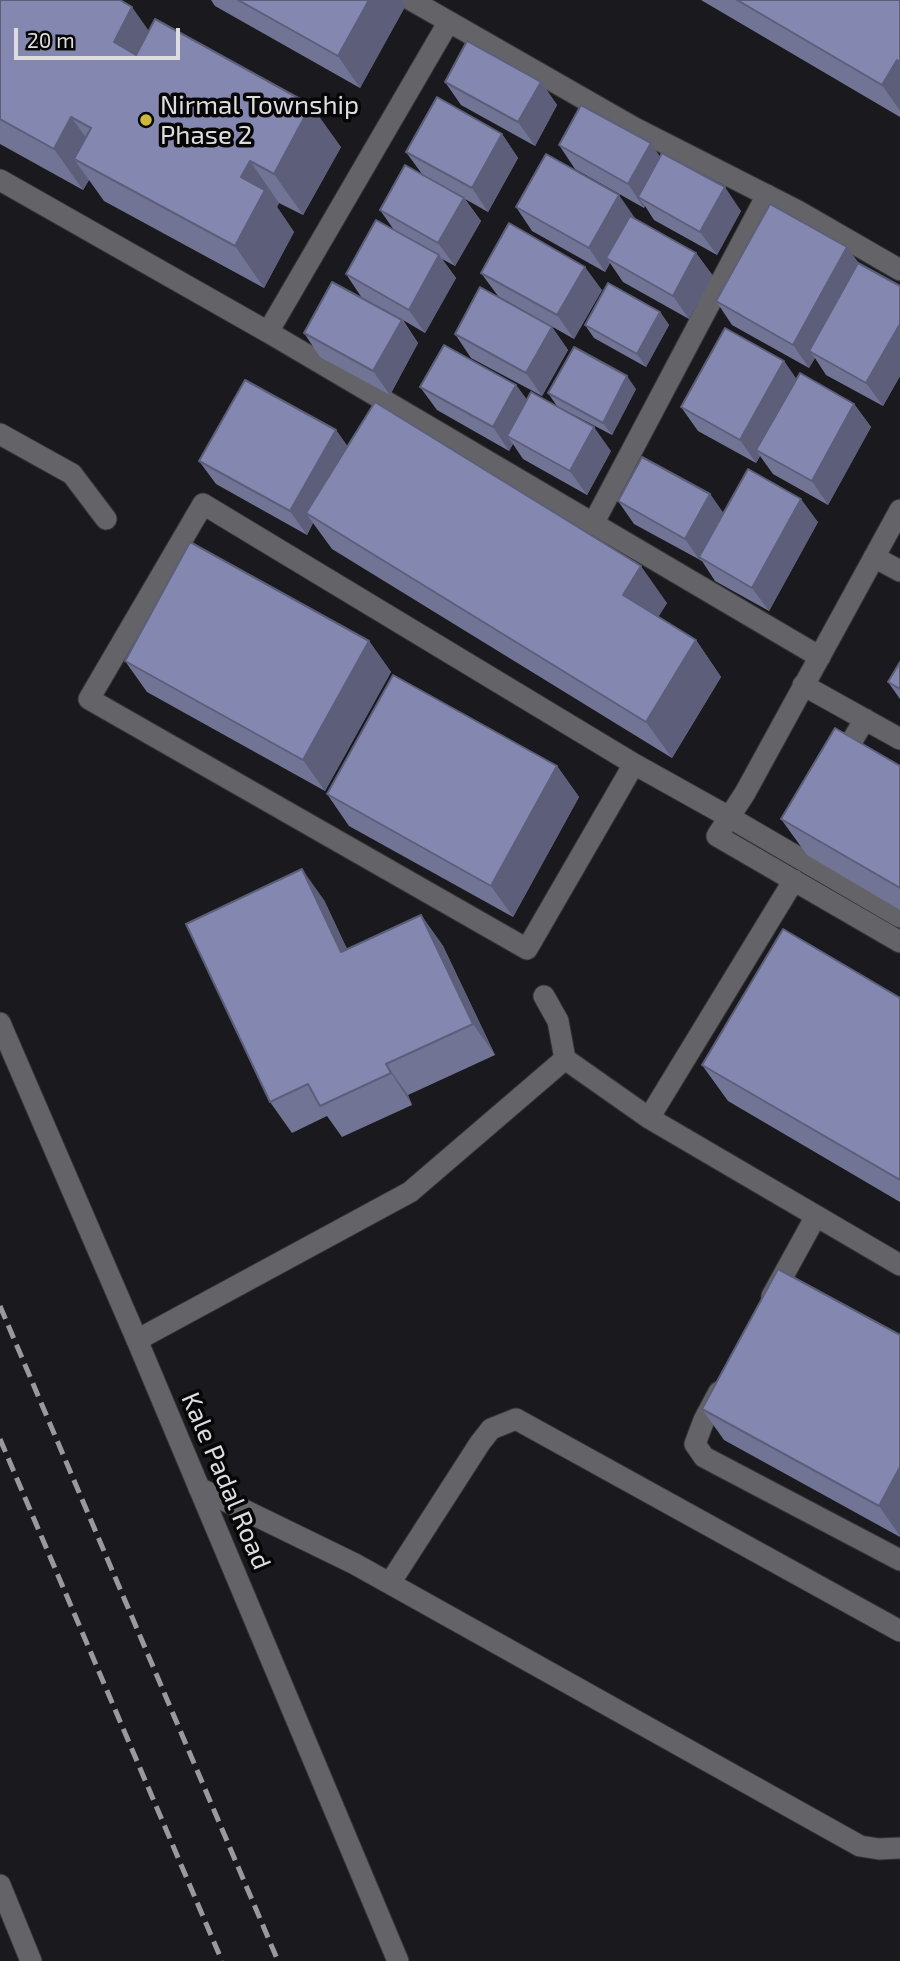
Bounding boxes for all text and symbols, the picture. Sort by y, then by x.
scale bar [18,14,184,58]
text: 20 m [27,27,75,52]
place label: Nirmal Township Phase 2 [160,89,359,150]
marker: Nirmal Township Phase 2 [138,112,154,128]
street label: Kale Padal Road [175,1388,277,1574]

